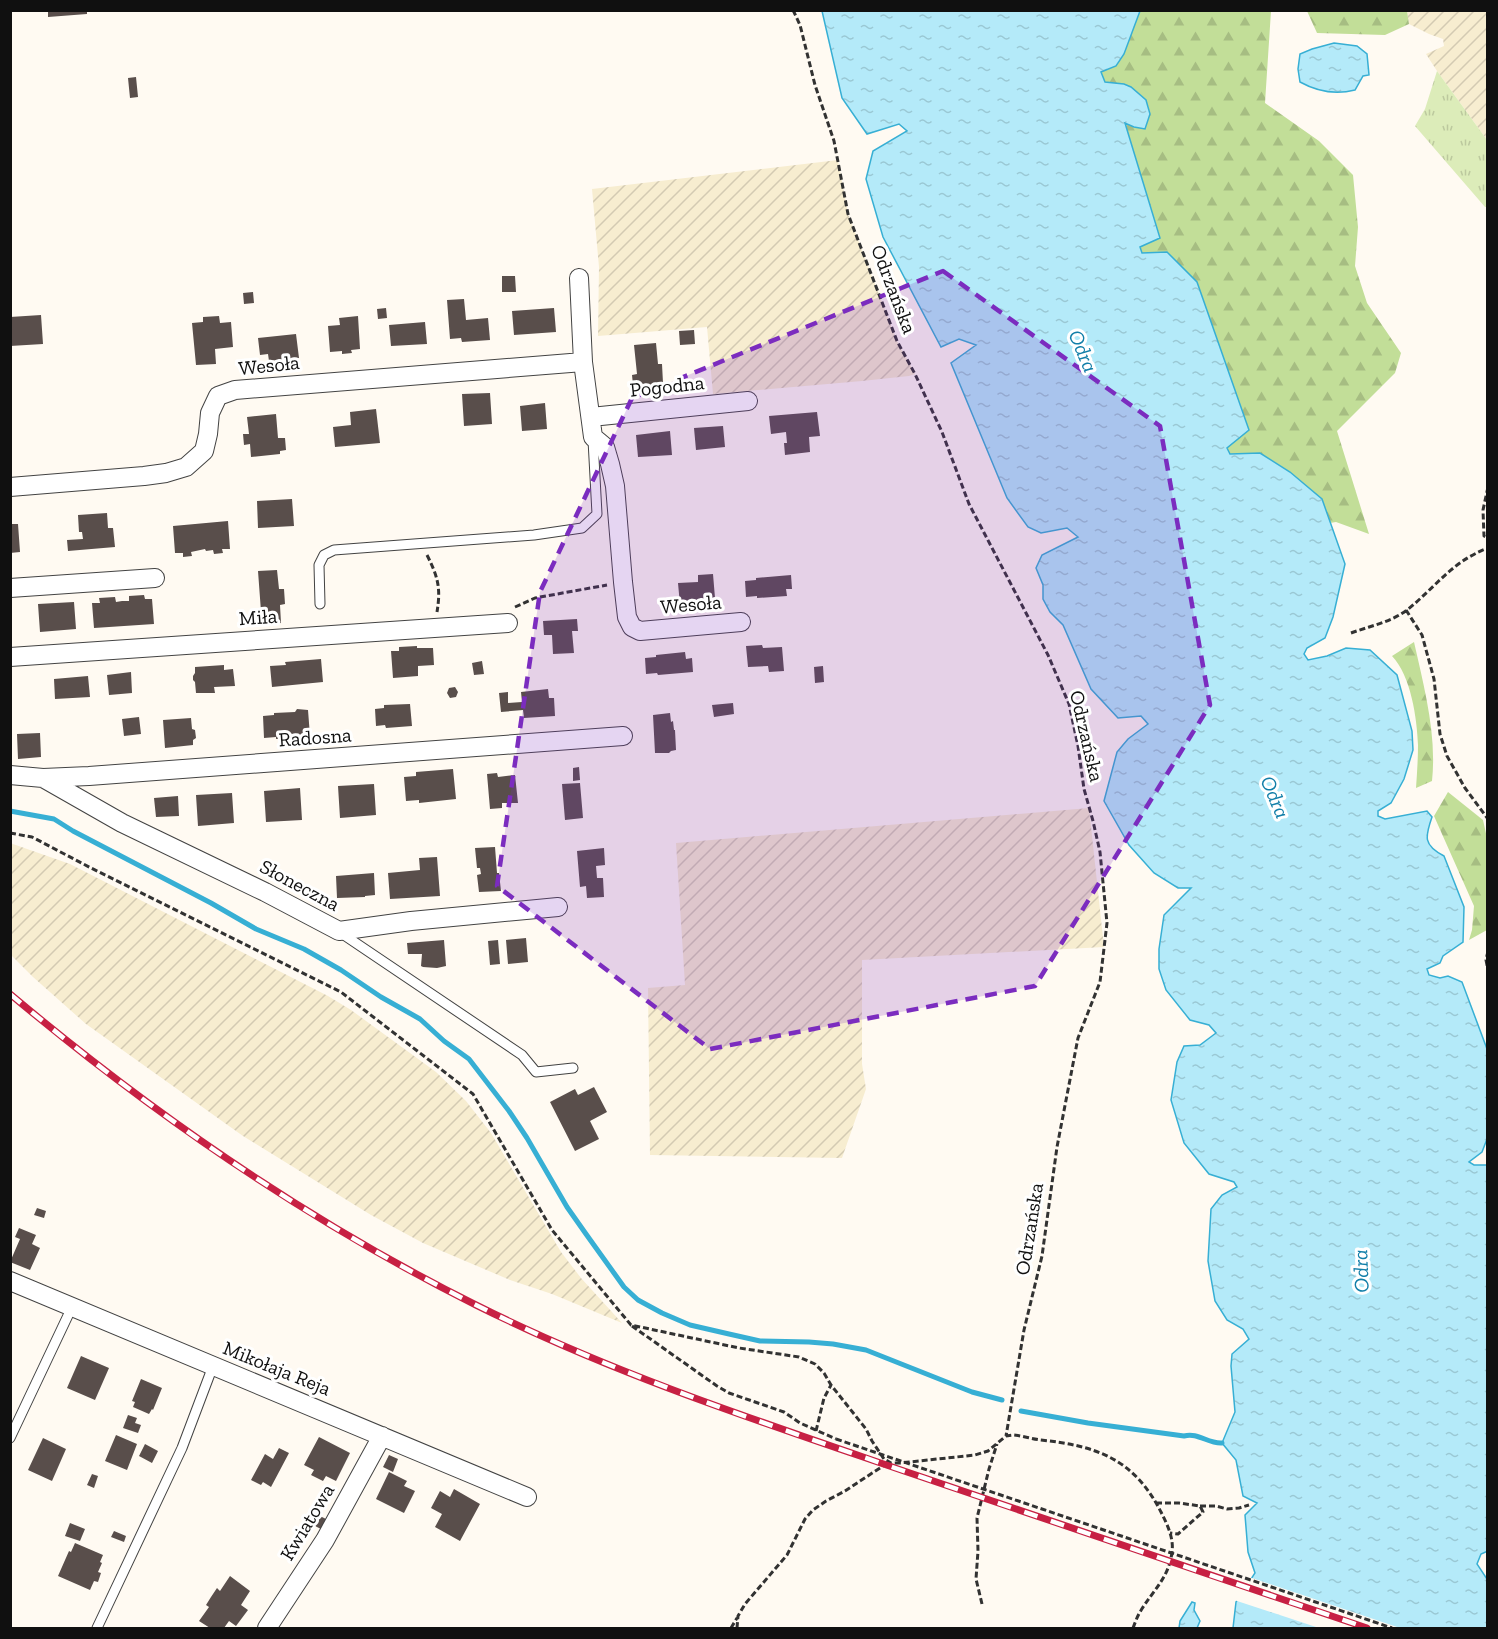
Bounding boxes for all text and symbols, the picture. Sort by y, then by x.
street label: Odrzańska [866,241,922,337]
water label: Odra [1063,326,1103,376]
street label: Wesoła [237,350,301,380]
street label: Pogodna [629,370,706,402]
street label: Wesoła [659,589,723,619]
street label: Miła [238,604,278,630]
street label: Odrzańska [1065,688,1109,784]
street label: Radosna [278,722,353,752]
water label: Odra [1255,772,1295,822]
street label: Słoneczna [256,854,344,916]
street label: Odrzańska [1010,1181,1048,1277]
water label: Odra [1347,1249,1374,1293]
street label: Mikołaja Reja [220,1335,335,1401]
street label: Kwiatowa [275,1479,339,1565]

